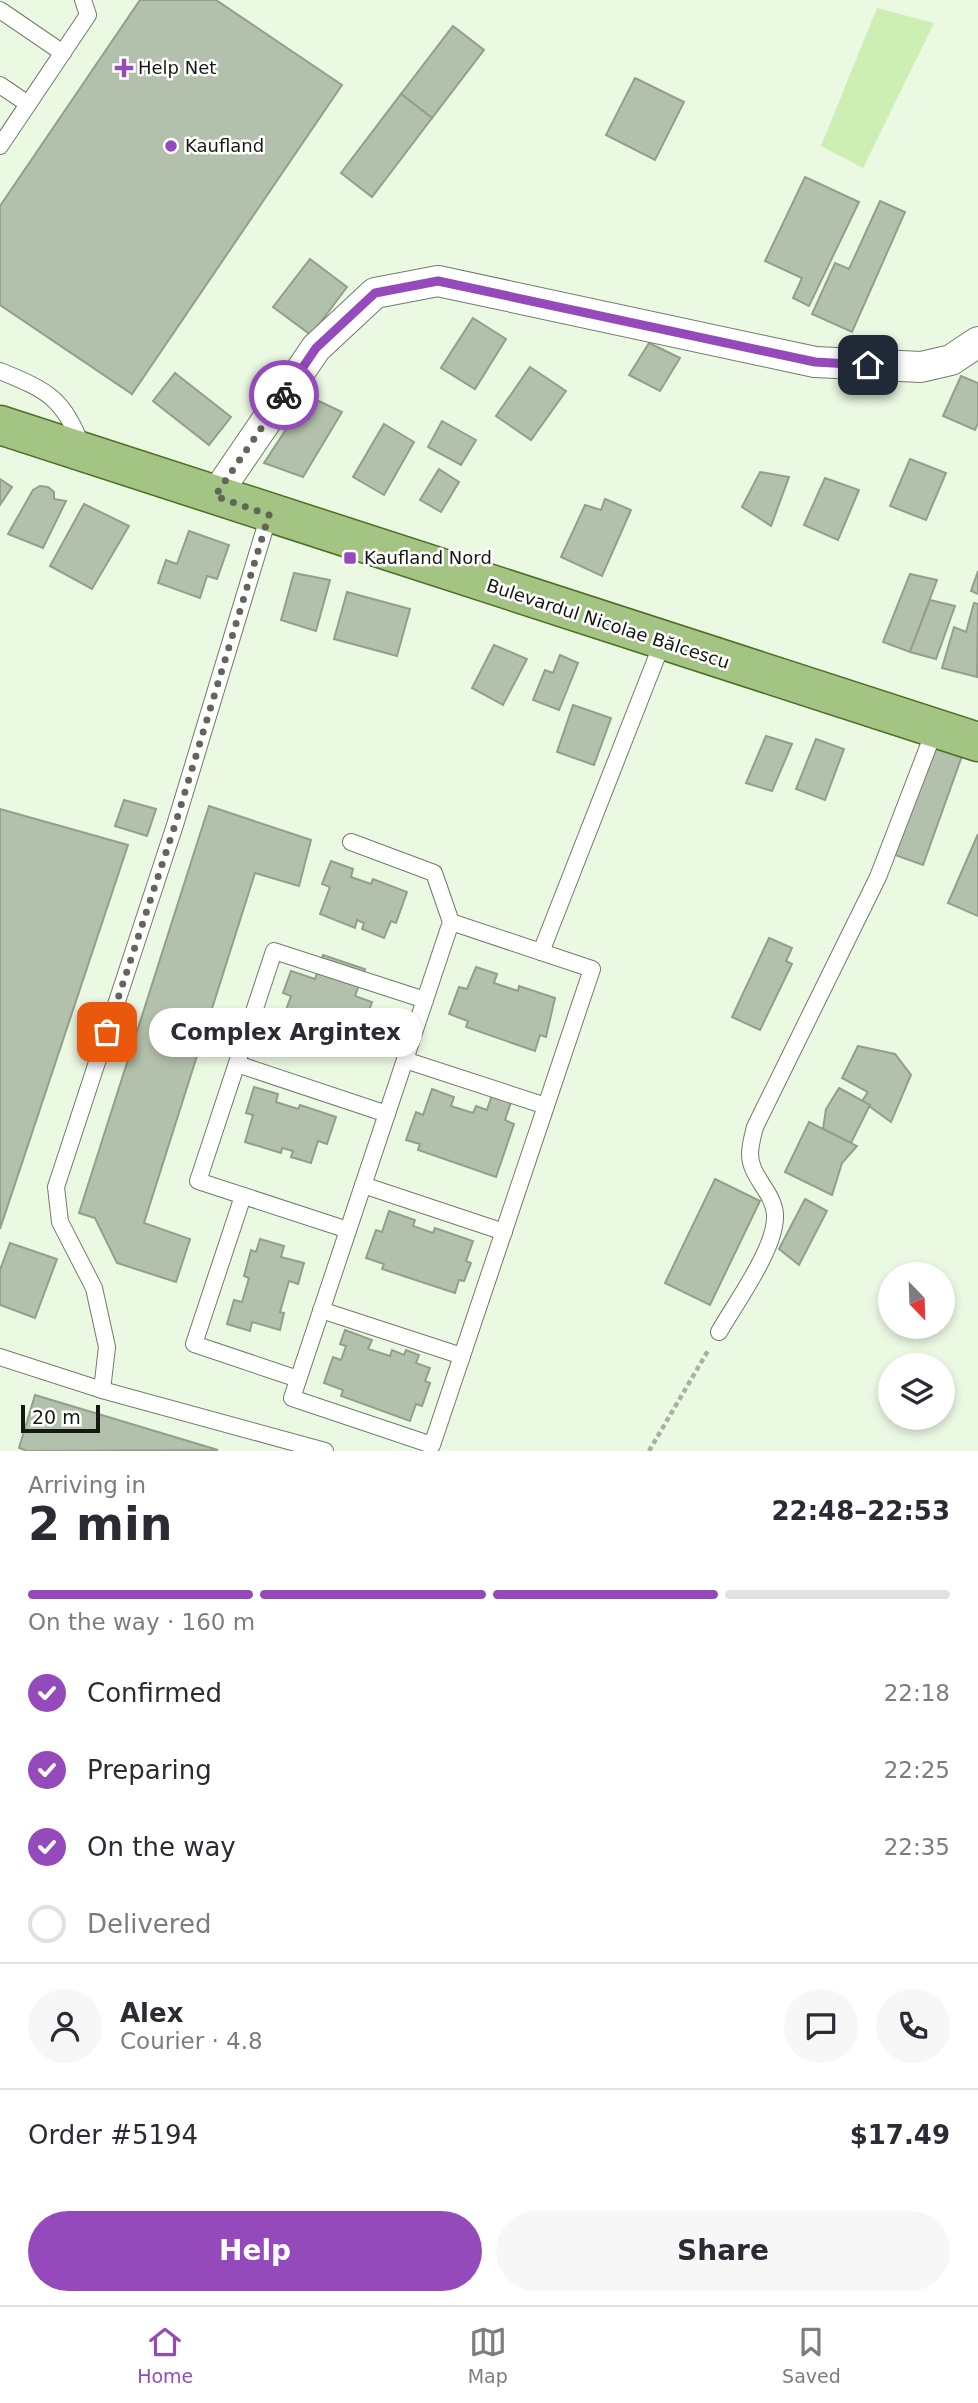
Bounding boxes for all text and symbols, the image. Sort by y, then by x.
place label: Help Net [138,57,216,78]
marker: Help Net [116,60,132,76]
place label: Kaufland [185,135,264,156]
marker: Kaufland [163,138,179,154]
pin [838,335,898,395]
icon: home [849,346,887,384]
courier [249,360,319,430]
icon: bike [265,376,303,414]
place label: Kaufland Nord [364,547,492,568]
marker: Kaufland Nord [342,550,358,566]
street label: Bulevardul Nicolae Bălcescu [484,574,732,673]
pin [77,1002,137,1062]
callout: Complex Argintex [149,1007,422,1056]
icon: bag [88,1013,126,1051]
text: Complex Argintex [170,1019,401,1045]
north arrow [878,1262,956,1339]
map controls [878,1262,955,1430]
button: layers [878,1353,955,1430]
scale bar [21,1402,100,1434]
text: 20 m [32,1406,81,1428]
text: Arriving in [28,1472,146,1498]
text: 22:48–22:53 [771,1496,950,1526]
text: 2 min [28,1497,172,1551]
text: On the way · 160 m [28,1609,255,1635]
icon: check [28,1674,66,1712]
text: Confirmed [87,1678,222,1708]
text: 22:18 [884,1680,950,1706]
icon: check [28,1751,66,1789]
text: Preparing [87,1755,212,1785]
text: 22:25 [884,1757,950,1783]
icon: check [28,1828,66,1866]
text: On the way [87,1832,236,1862]
text: 22:35 [884,1834,950,1860]
text: Delivered [87,1909,211,1939]
button: person [28,1989,102,2063]
button: chat [784,1989,858,2063]
button: phone [876,1989,950,2063]
text: Alex [120,1998,183,2028]
text: Courier · 4.8 [120,2028,263,2054]
text: Order #5194 [28,2120,198,2150]
text: $17.49 [850,2120,950,2150]
button: Help [28,2211,482,2291]
button: Share [496,2211,950,2291]
tab: Home [137,2323,193,2387]
tab: Map [468,2323,508,2387]
tab: Saved [782,2323,841,2387]

